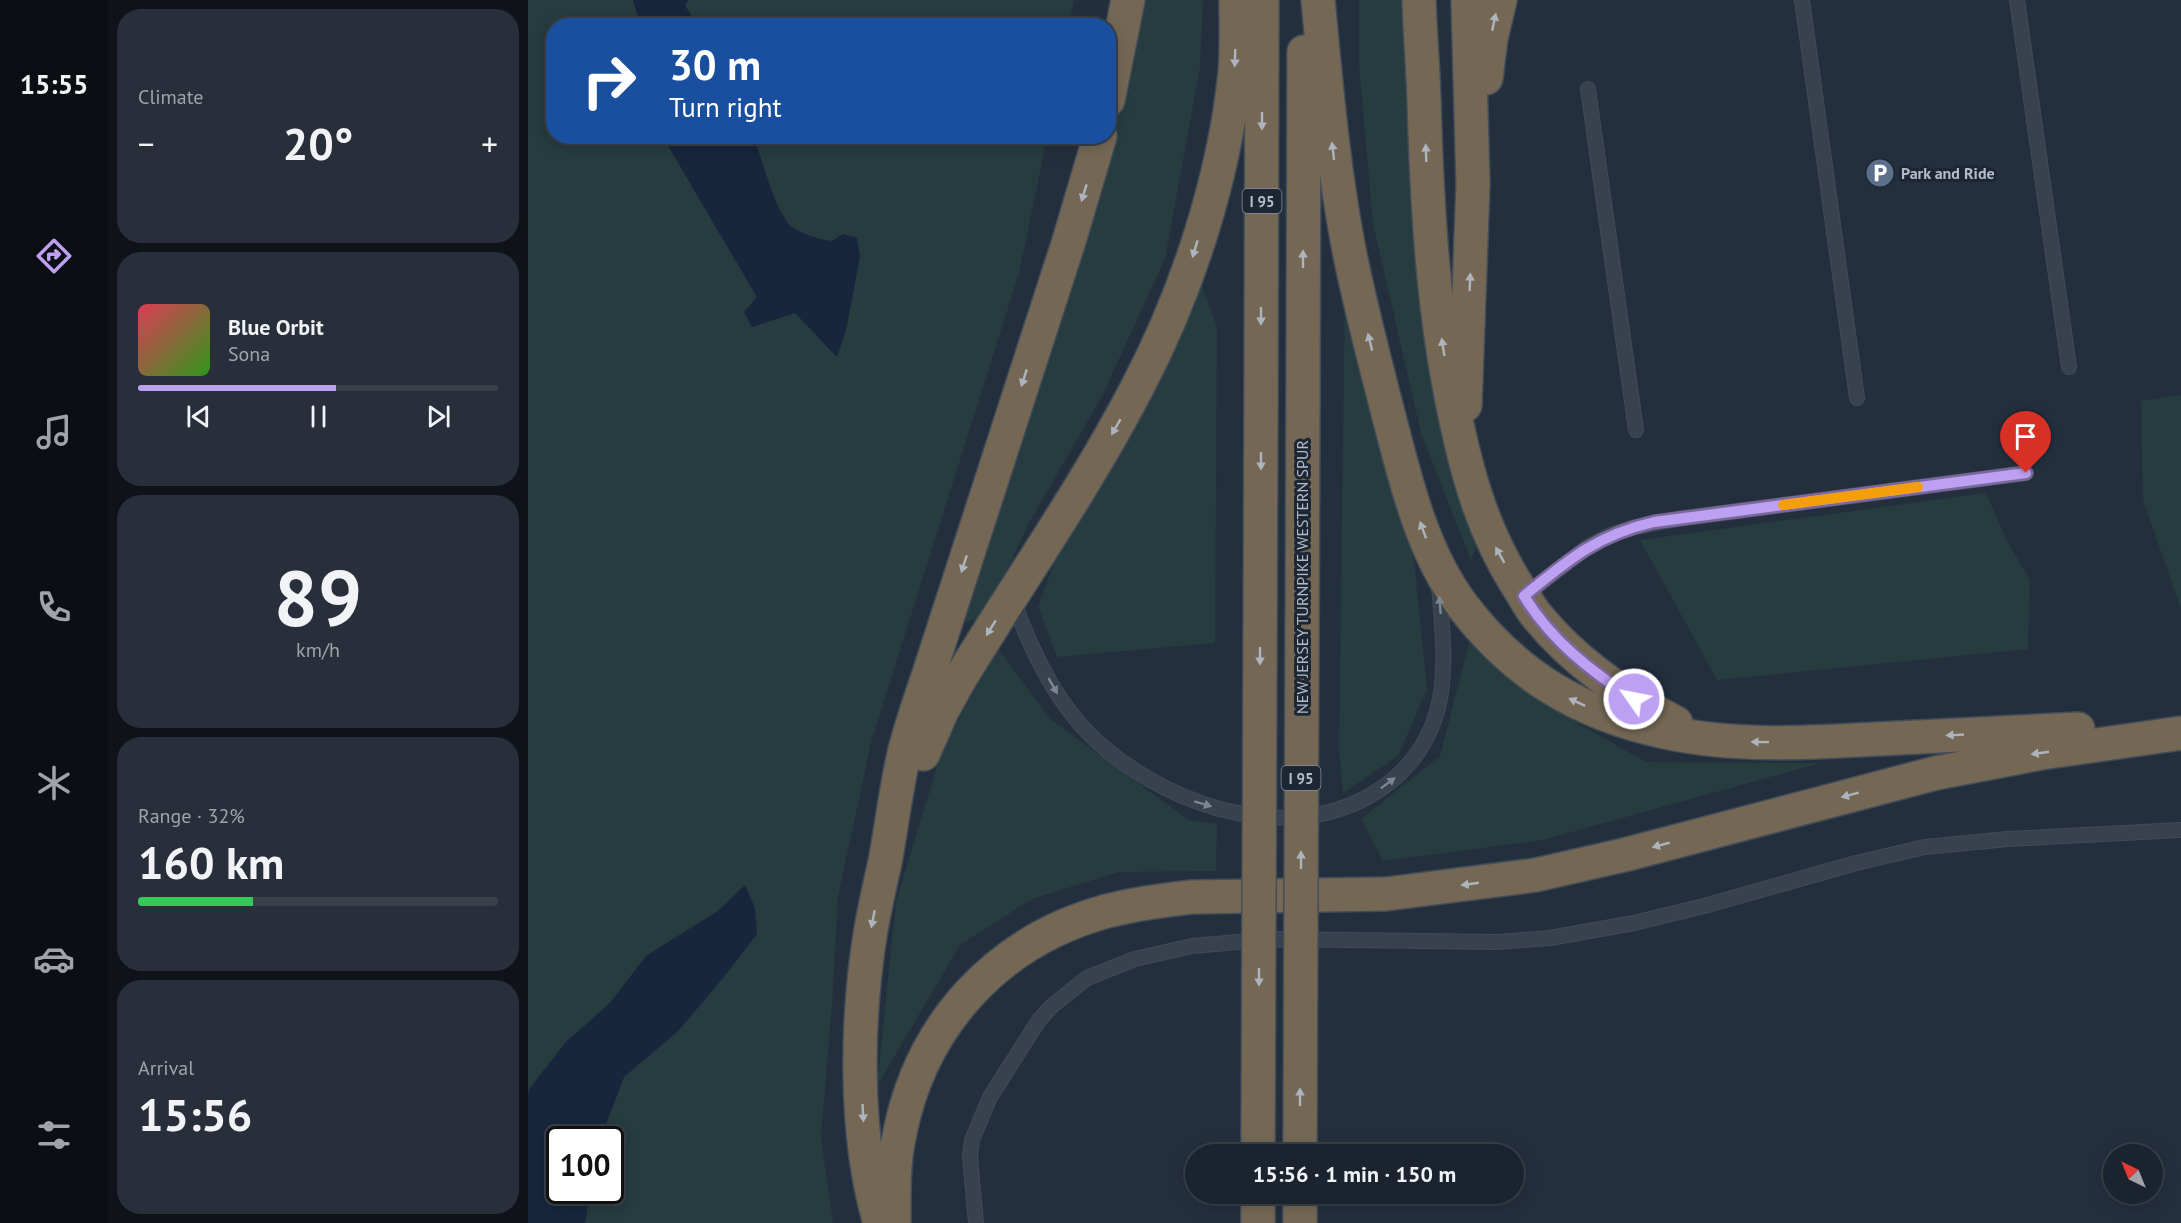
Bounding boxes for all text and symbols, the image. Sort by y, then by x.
one-way arrow [1490,12,1499,31]
text: 30 m [669,37,761,92]
icon: right [570,42,648,120]
one-way arrow [1231,49,1240,68]
text: 15:55 [20,67,88,101]
text: Climate [138,84,204,110]
text: Turn right [669,90,782,124]
one-way arrow [1257,112,1267,131]
text: 20° [283,114,353,172]
text: − [138,122,155,165]
text: + [481,122,498,165]
one-way arrow [1329,141,1338,160]
one-way arrow [1421,143,1430,162]
parking icon: Park and Ride [1864,157,1896,189]
place label: Park and Ride [1901,163,1995,183]
one-way arrow [1079,184,1088,202]
road number: I 95 [1242,189,1282,213]
icon: directions [33,235,75,277]
one-way arrow [1190,240,1200,258]
one-way arrow [1298,249,1308,268]
one-way arrow [1466,273,1475,292]
one-way arrow [1256,307,1266,326]
text: Blue Orbit [228,313,324,341]
one-way arrow [1365,333,1374,351]
one-way arrow [1438,337,1447,356]
text: Sona [228,341,270,367]
one-way arrow [1019,369,1028,387]
icon: previous [182,400,215,433]
icon: pause [302,400,335,433]
icon: next [422,400,455,433]
icon: music [33,411,75,453]
pin [2000,411,2051,473]
one-way arrow [1111,418,1121,435]
icon: arrive [2009,420,2042,453]
street label: NEW JERSEY TURNPIKE WESTERN SPUR [1292,440,1312,714]
one-way arrow [1256,451,1266,470]
one-way arrow [1418,520,1428,538]
one-way arrow [1495,546,1505,563]
text: 89 [274,547,362,648]
one-way arrow [958,555,968,573]
icon: phone [33,586,75,628]
one-way arrow [1436,596,1445,615]
one-way arrow [985,620,996,636]
text: km/h [296,637,340,663]
one-way arrow [1255,646,1265,665]
position arrow [1602,667,1666,731]
one-way arrow [1048,678,1058,695]
one-way arrow [1568,698,1585,707]
one-way arrow [1945,730,1964,740]
one-way arrow [1750,737,1769,747]
one-way arrow [2030,749,2049,758]
icon: climate [33,762,75,804]
road number: I 95 [1282,766,1320,790]
one-way arrow [1380,777,1396,789]
one-way arrow [1840,791,1858,800]
one-way arrow [1194,800,1212,809]
text: Range · 32% [138,803,245,829]
text: 160 km [138,833,284,891]
one-way arrow [1652,841,1670,850]
one-way arrow [1296,850,1306,869]
one-way arrow [1461,880,1480,889]
one-way arrow [868,909,877,928]
icon: car [33,938,75,980]
one-way arrow [1254,967,1264,986]
text: Arrival [138,1055,194,1081]
text: 15:56 [138,1085,252,1143]
one-way arrow [1295,1087,1305,1106]
one-way arrow [859,1103,868,1122]
icon: filters [33,1114,75,1156]
speed limit sign: 100 [546,1126,624,1204]
north arrow [2103,1144,2163,1204]
map controls [2103,1144,2163,1204]
text: 15:56 · 1 min · 150 m [1253,1160,1456,1188]

